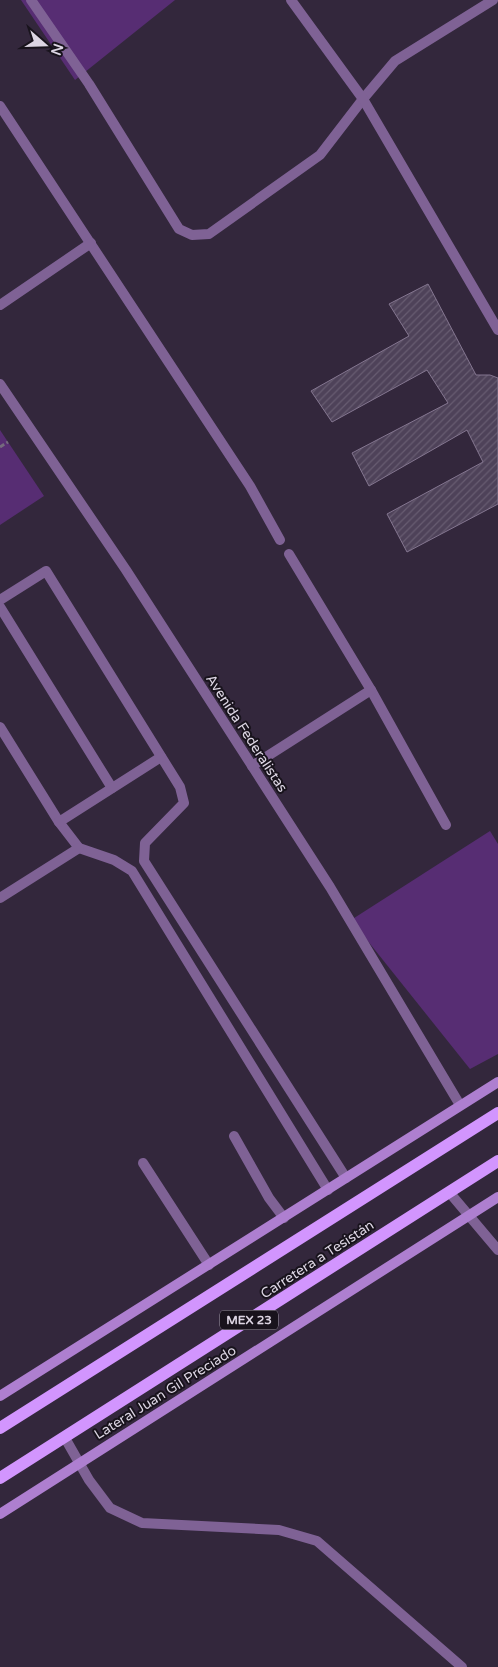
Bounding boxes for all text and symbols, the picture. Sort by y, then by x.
north arrow [20,20,70,70]
text: N [47,41,67,57]
street label: Avenida Federalistas [202,671,291,796]
street label: Carretera a Tesistán [257,1216,377,1302]
road number: MEX 23 [220,1310,278,1330]
street label: Lateral Juan Gil Preciado [91,1342,239,1443]

